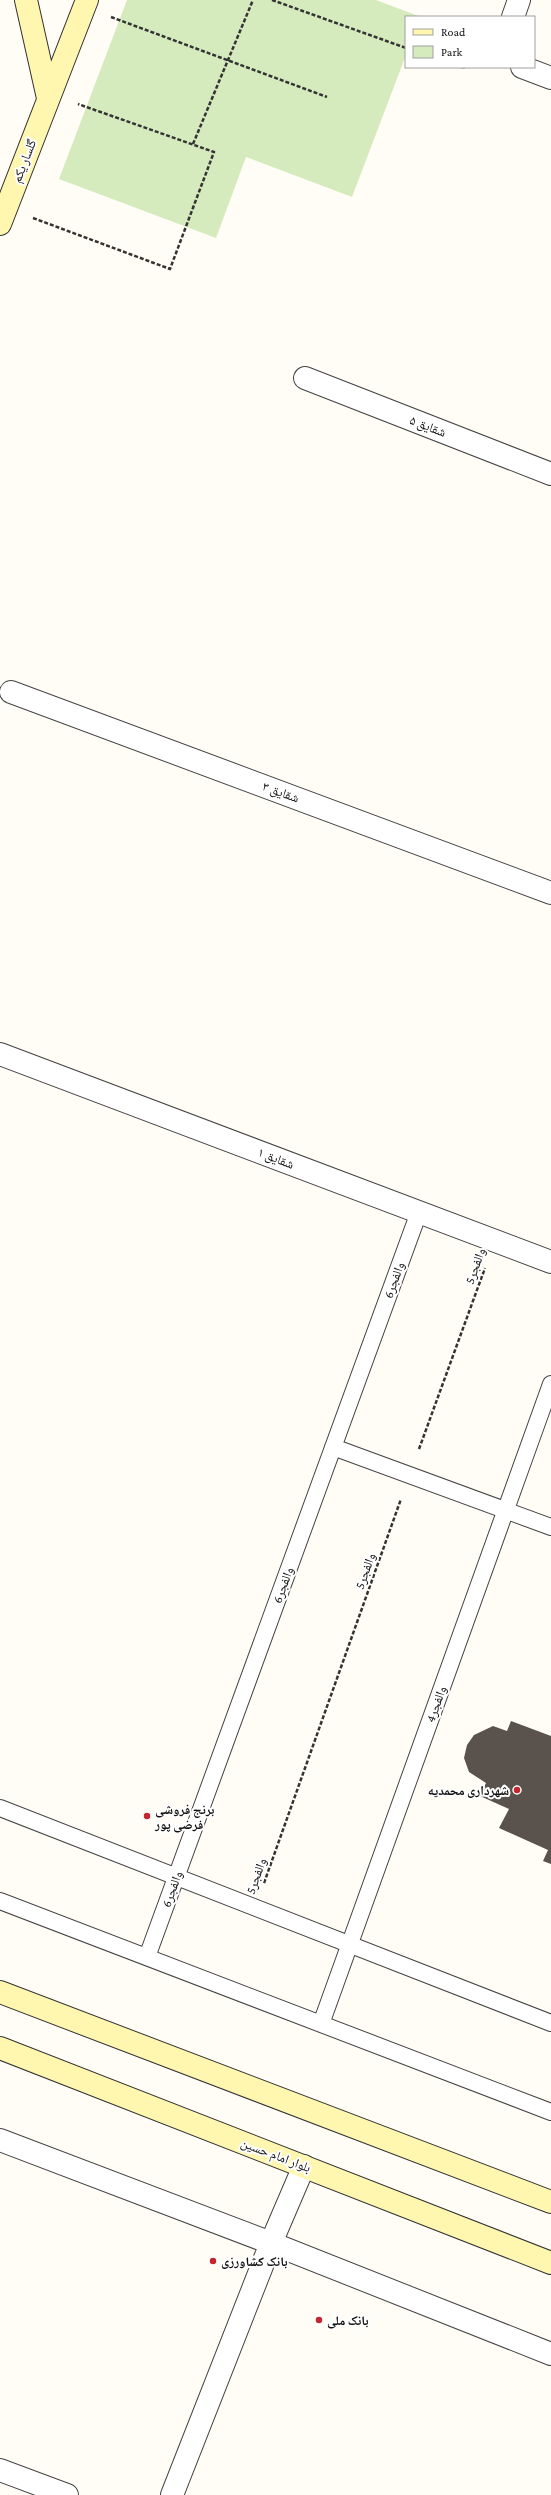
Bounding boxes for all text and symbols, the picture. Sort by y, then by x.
legend [405,16,535,68]
text: Road [441,25,466,39]
text: Park [441,45,463,59]
street label: گلسار یکم [9,137,40,185]
street label: شقایق ۵ [407,412,448,441]
street label: شقایق ۳ [260,778,301,806]
street label: شقایق ۱ [255,1144,296,1173]
street label: والفجر5 [462,1246,489,1286]
street label: والفجر6 [381,1260,408,1301]
street label: والفجر5 [352,1551,379,1591]
street label: والفجر6 [270,1565,297,1606]
street label: والفجر4 [423,1684,450,1725]
place label: شهرداری محمدیه [428,1783,509,1798]
marker: شهرداری محمدیه [512,1785,522,1795]
place label: برنج فروشی فرضی پور [154,1802,215,1833]
marker: برنج فروشی فرضی پور [142,1811,152,1821]
street label: والفجر5 [243,1856,270,1896]
street label: والفجر6 [159,1869,186,1910]
street label: بلوار امام حسین [239,2135,313,2176]
place label: بانک کشاورزی [221,2254,288,2269]
marker: بانک کشاورزی [208,2256,218,2266]
place label: بانک ملی [327,2313,369,2329]
marker: بانک ملی [314,2315,324,2325]

